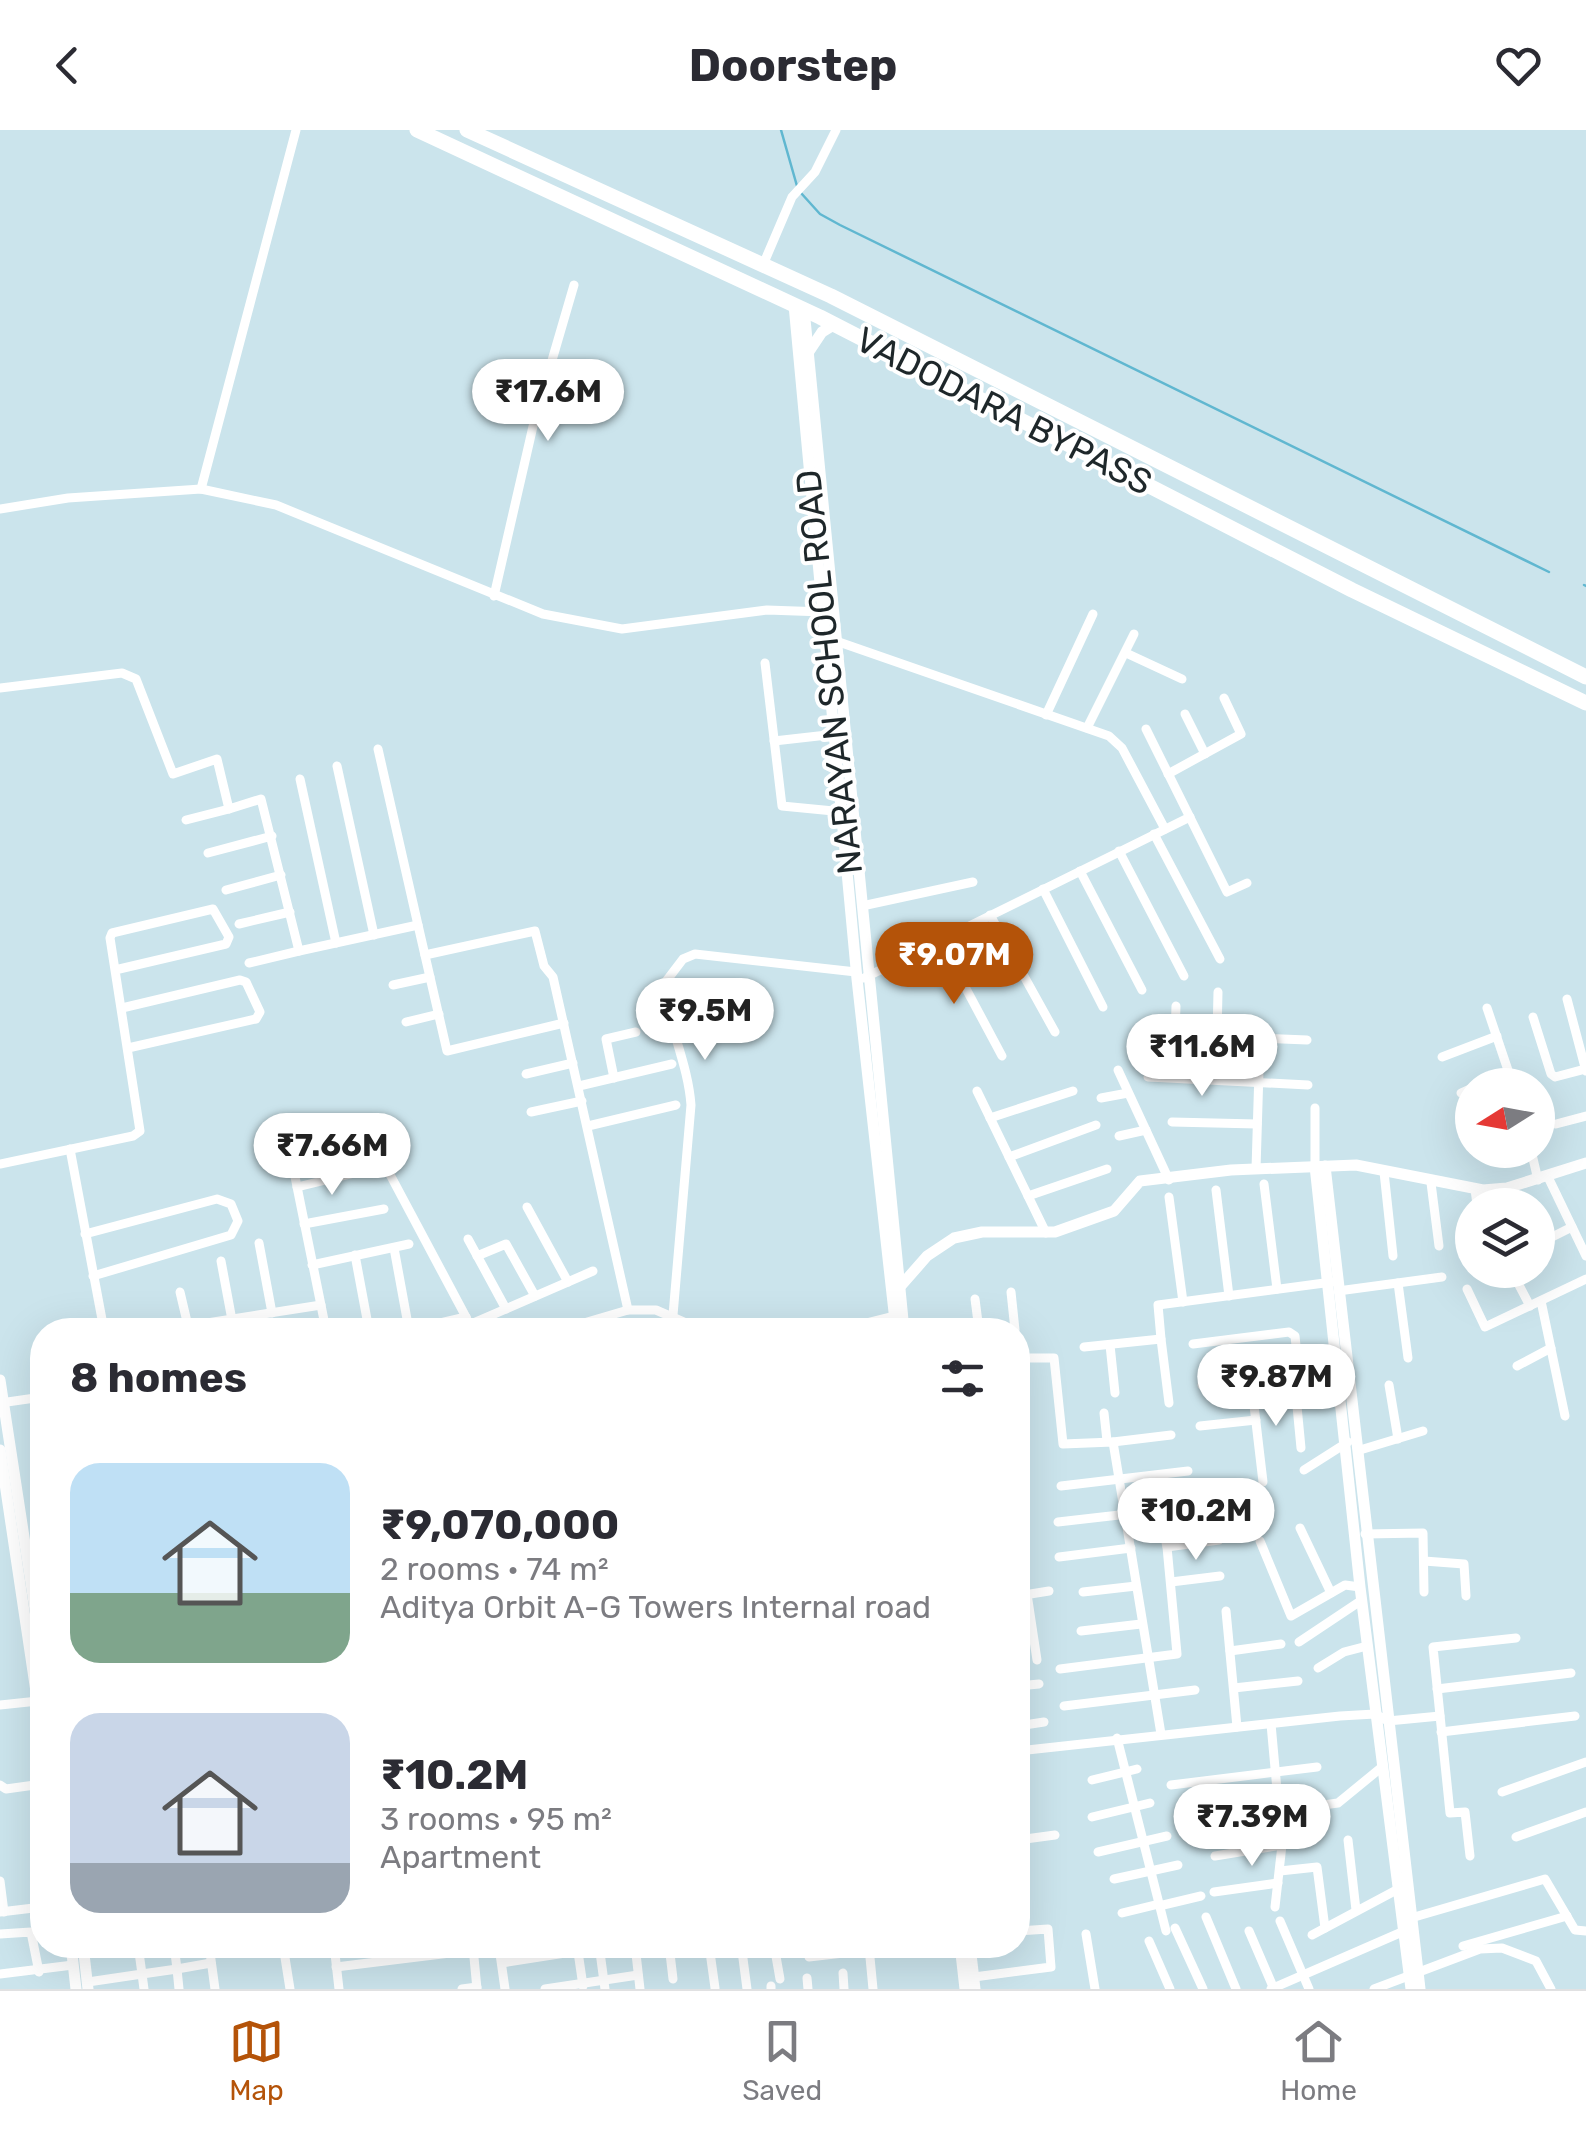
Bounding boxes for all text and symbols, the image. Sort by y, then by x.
icon: back [40,38,95,93]
icon: heart [1491,38,1546,93]
text: Doorstep [689,39,897,92]
street label: VADODARA BYPASS [849,318,1159,504]
pin: ₹17.6M [467,359,629,444]
text: ₹17.6M [494,372,602,410]
street label: NARAYAN SCHOOL ROAD [787,468,871,876]
pin: ₹9.07M [873,922,1035,1007]
text: ₹9.07M [897,935,1011,973]
pin: ₹9.5M [635,978,775,1063]
text: ₹9.5M [658,991,752,1029]
pin: ₹11.6M [1121,1014,1283,1099]
text: ₹11.6M [1148,1027,1256,1065]
north arrow [1455,1068,1555,1168]
map controls [1455,1068,1555,1288]
pin: ₹7.66M [251,1113,413,1198]
text: ₹7.66M [276,1126,388,1164]
button: layers [1455,1188,1555,1288]
pin: ₹9.87M [1195,1344,1357,1429]
icon: filters [935,1351,990,1406]
text: 8 homes [70,1353,247,1403]
text: ₹9.87M [1219,1357,1333,1395]
pin: ₹10.2M [1115,1478,1277,1563]
text: ₹10.2M [1139,1491,1253,1529]
text: ₹9,070,000 [380,1500,619,1550]
icon: home [150,1503,270,1623]
text: 2 rooms · 74 m² [380,1550,609,1588]
text: Aditya Orbit A-G Towers Internal road [380,1588,931,1626]
text: ₹10.2M [380,1750,528,1800]
icon: home [150,1753,270,1873]
pin: ₹7.39M [1171,1784,1333,1869]
text: ₹7.39M [1196,1797,1308,1835]
text: 3 rooms · 95 m² [380,1800,612,1838]
text: Apartment [380,1838,541,1876]
tab: Map [229,2014,284,2107]
tab: Saved [742,2014,822,2107]
tab: Home [1280,2014,1357,2107]

